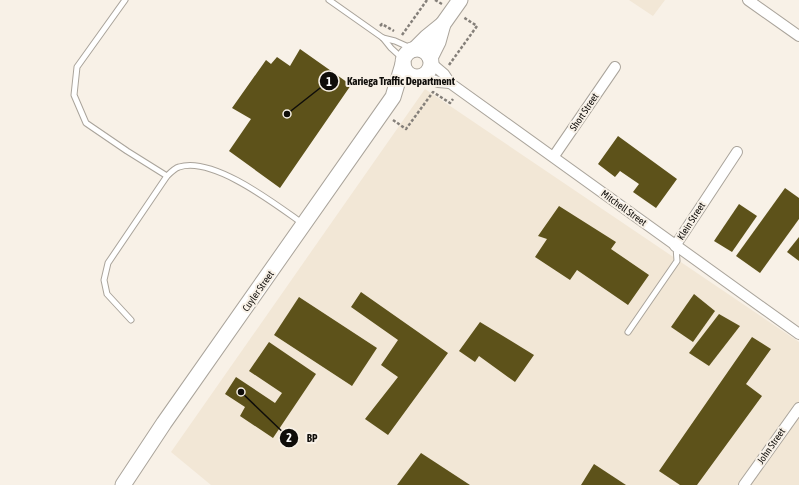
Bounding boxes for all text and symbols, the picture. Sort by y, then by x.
callout: Kariega Traffic Department [319,70,463,93]
text: 1 [326,75,332,89]
text: Kariega Traffic Department [347,75,456,87]
street label: Short Street [567,91,601,133]
street label: Mitchell Street [599,188,649,228]
street label: Klein Street [675,200,707,242]
street label: Cuyler Street [240,269,276,313]
street label: John Street [755,426,787,466]
callout: BP [279,427,325,450]
text: 2 [286,431,292,445]
text: BP [307,432,318,444]

